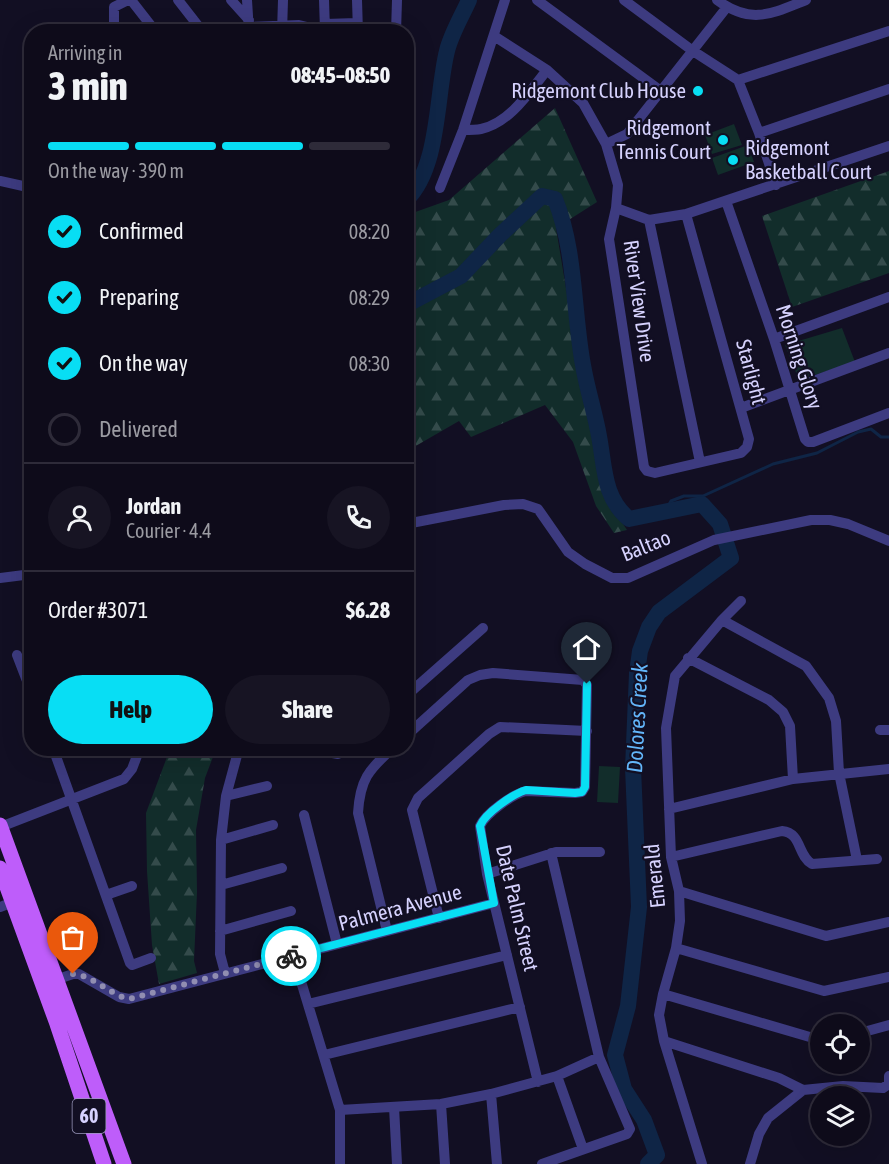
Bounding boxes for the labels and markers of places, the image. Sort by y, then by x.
place label: Ridgemont Club House [511,78,686,102]
marker: Ridgemont Club House [691,84,705,98]
place label: Ridgemont Tennis Court [617,115,711,163]
marker: Ridgemont Tennis Court [716,133,730,147]
place label: Ridgemont Basketball Court [745,135,872,183]
marker: Ridgemont Basketball Court [726,153,740,167]
pin [561,622,612,684]
pin [47,912,98,974]

